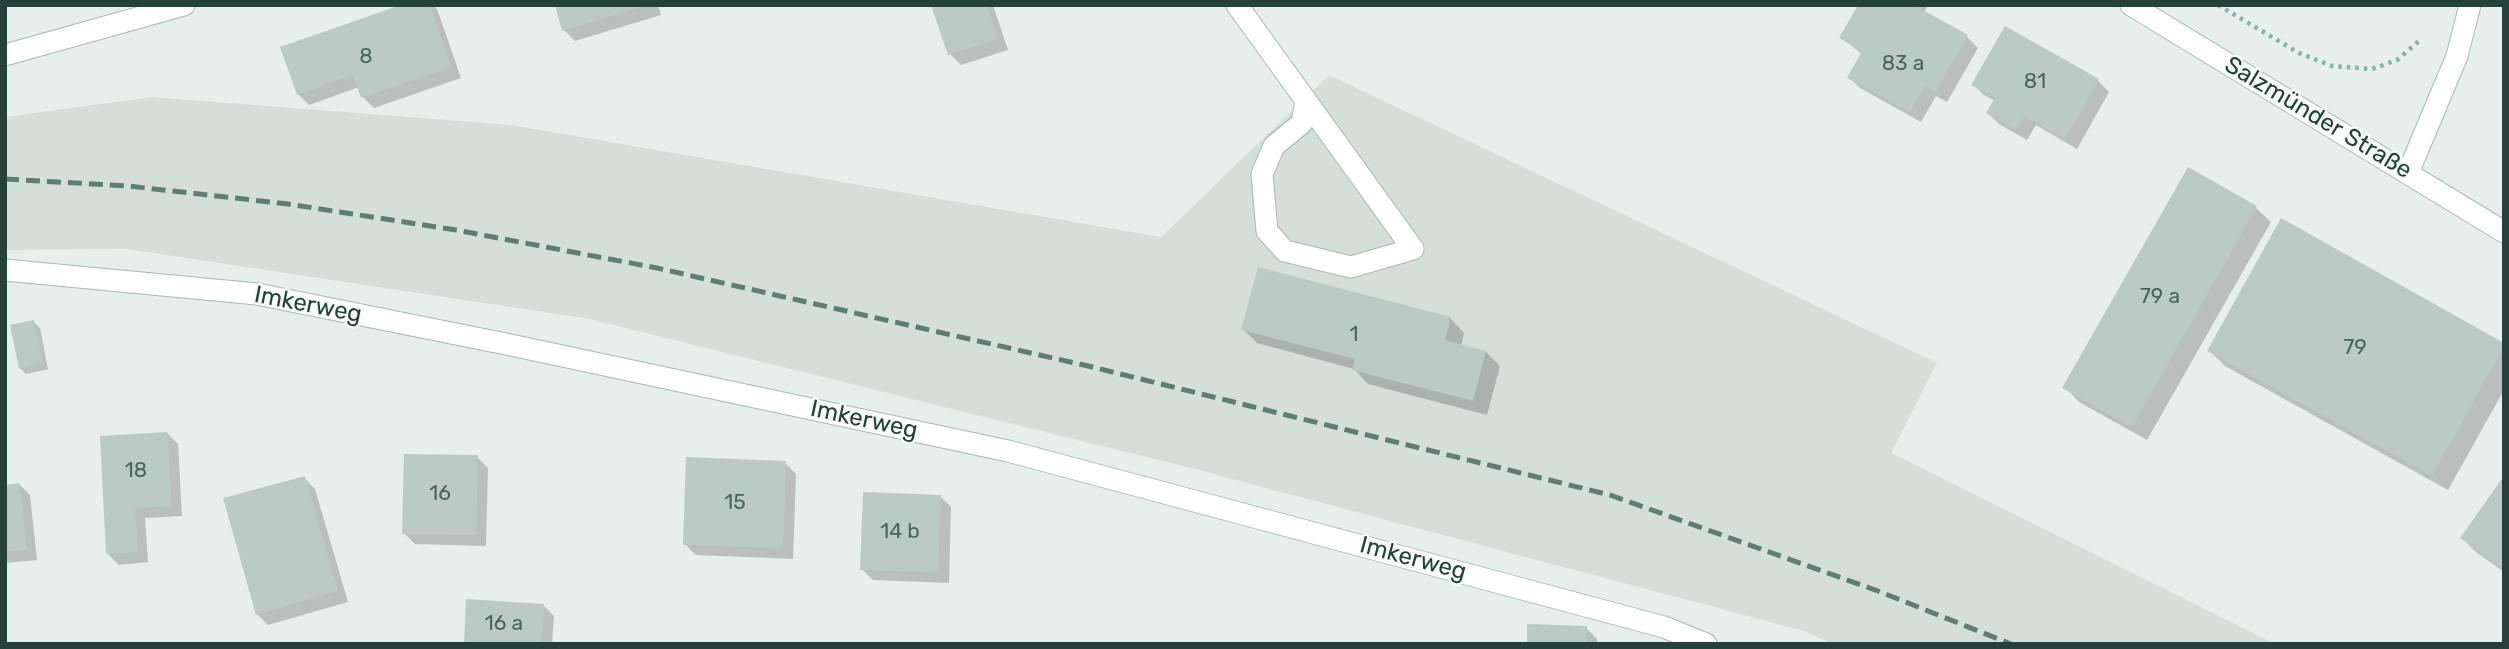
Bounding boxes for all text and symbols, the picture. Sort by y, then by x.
house number: 8 [359,44,373,70]
house number: 83 a [1882,51,1924,77]
street label: Salzmünder Straße [2219,51,2417,185]
house number: 81 [2024,69,2046,95]
street label: Imkerweg [252,280,364,330]
house number: 79 a [2140,284,2180,310]
house number: 1 [1350,322,1358,348]
house number: 79 [2343,335,2367,361]
street label: Imkerweg [808,395,920,445]
house number: 18 [125,458,147,484]
house number: 16 [429,481,451,507]
house number: 15 [724,490,746,516]
house number: 14 b [880,519,920,545]
street label: Imkerweg [1357,531,1469,587]
house number: 16 a [485,611,523,637]

